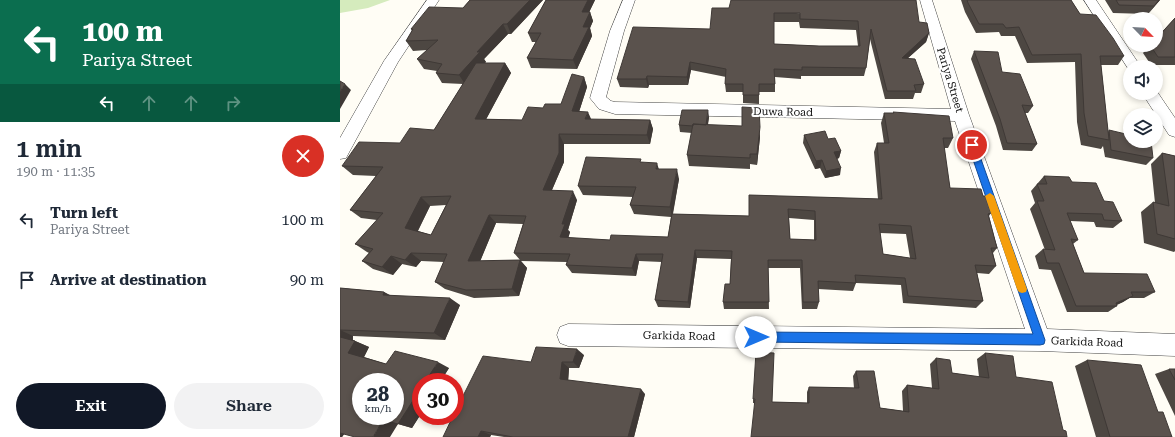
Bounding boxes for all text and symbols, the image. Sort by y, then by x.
north arrow [1123,12,1163,52]
map controls [1123,12,1163,148]
text: 100 m [82,15,163,48]
icon: left [16,16,68,68]
street label: Pariya Street [934,46,966,114]
text: Pariya Street [82,49,192,70]
button: sound [1123,60,1163,100]
icon: left [96,92,118,114]
icon: ahead [138,92,160,114]
icon: ahead [180,92,202,114]
icon: right [222,92,244,114]
street label: Duwa Road [753,105,813,119]
button: layers [1123,108,1163,148]
pin [955,128,989,162]
icon: arrive [961,134,983,156]
text: 1 min [16,135,82,163]
button: close [282,135,324,177]
text: 190 m · 11:35 [16,164,95,179]
text: Turn left [50,204,118,222]
icon: left [16,209,38,231]
text: 100 m [281,211,324,229]
text: Pariya Street [50,222,130,237]
icon: arrive [16,269,38,291]
text: Arrive at destination [50,271,206,289]
text: 90 m [290,271,324,289]
position arrow [735,316,777,358]
street label: Garkida Road [643,329,715,343]
street label: Garkida Road [1051,334,1123,350]
speed limit sign: 30 [412,373,464,425]
text: 28 [367,382,389,406]
button: Exit [16,383,166,429]
button: Share [174,383,324,429]
text: km/h [365,403,391,414]

